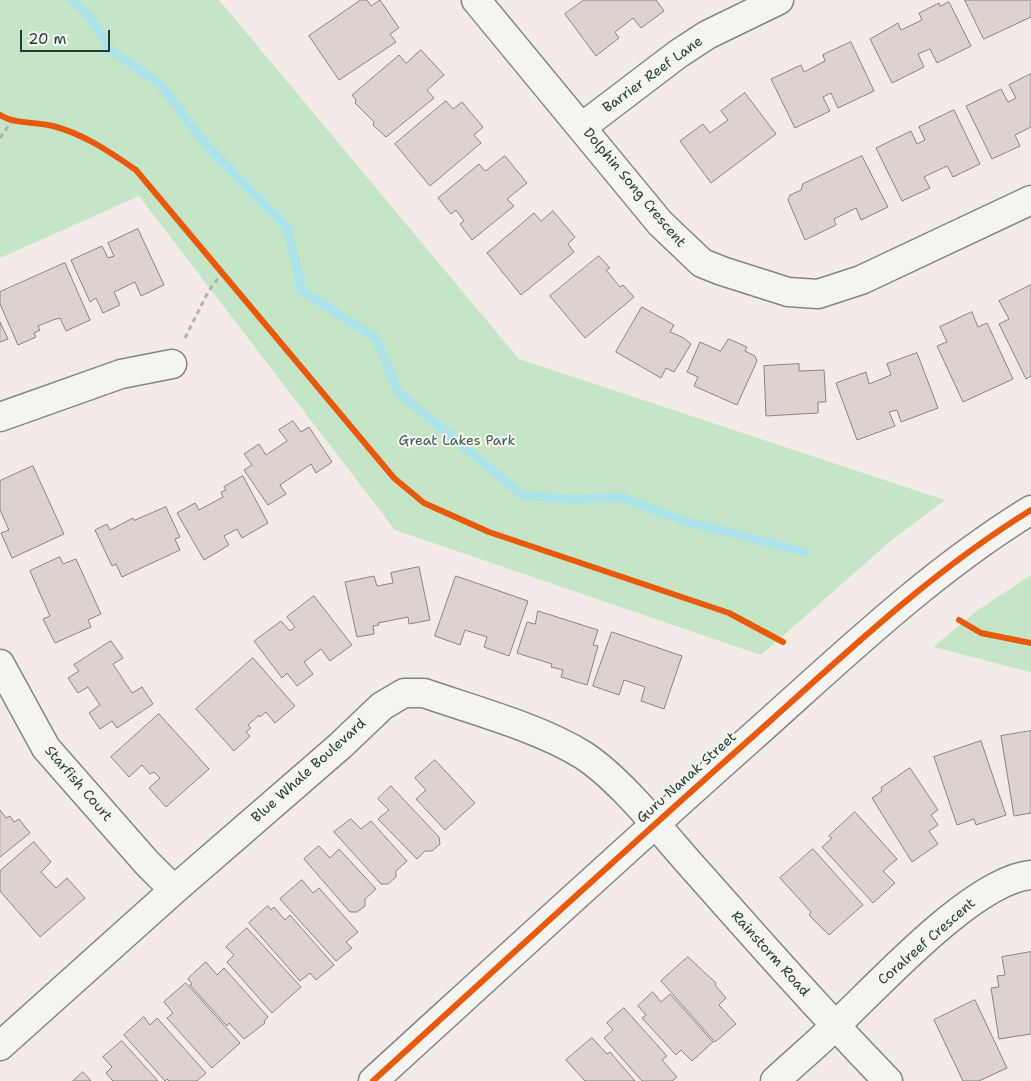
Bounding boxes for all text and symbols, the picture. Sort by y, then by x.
scale bar [22,20,112,52]
text: 20 m [28,29,67,49]
street label: Barrier Reef Lane [600,33,706,117]
street label: Dolphin Song Crescent [579,125,689,251]
park label: Great Lakes Park [399,433,515,449]
street label: Blue Whale Boulevard [249,715,369,827]
street label: Guru Nanak Street [634,729,740,827]
street label: Starfish Court [41,743,115,825]
street label: Coralreef Crescent [875,895,979,989]
street label: Rainstorm Road [727,908,813,1000]

